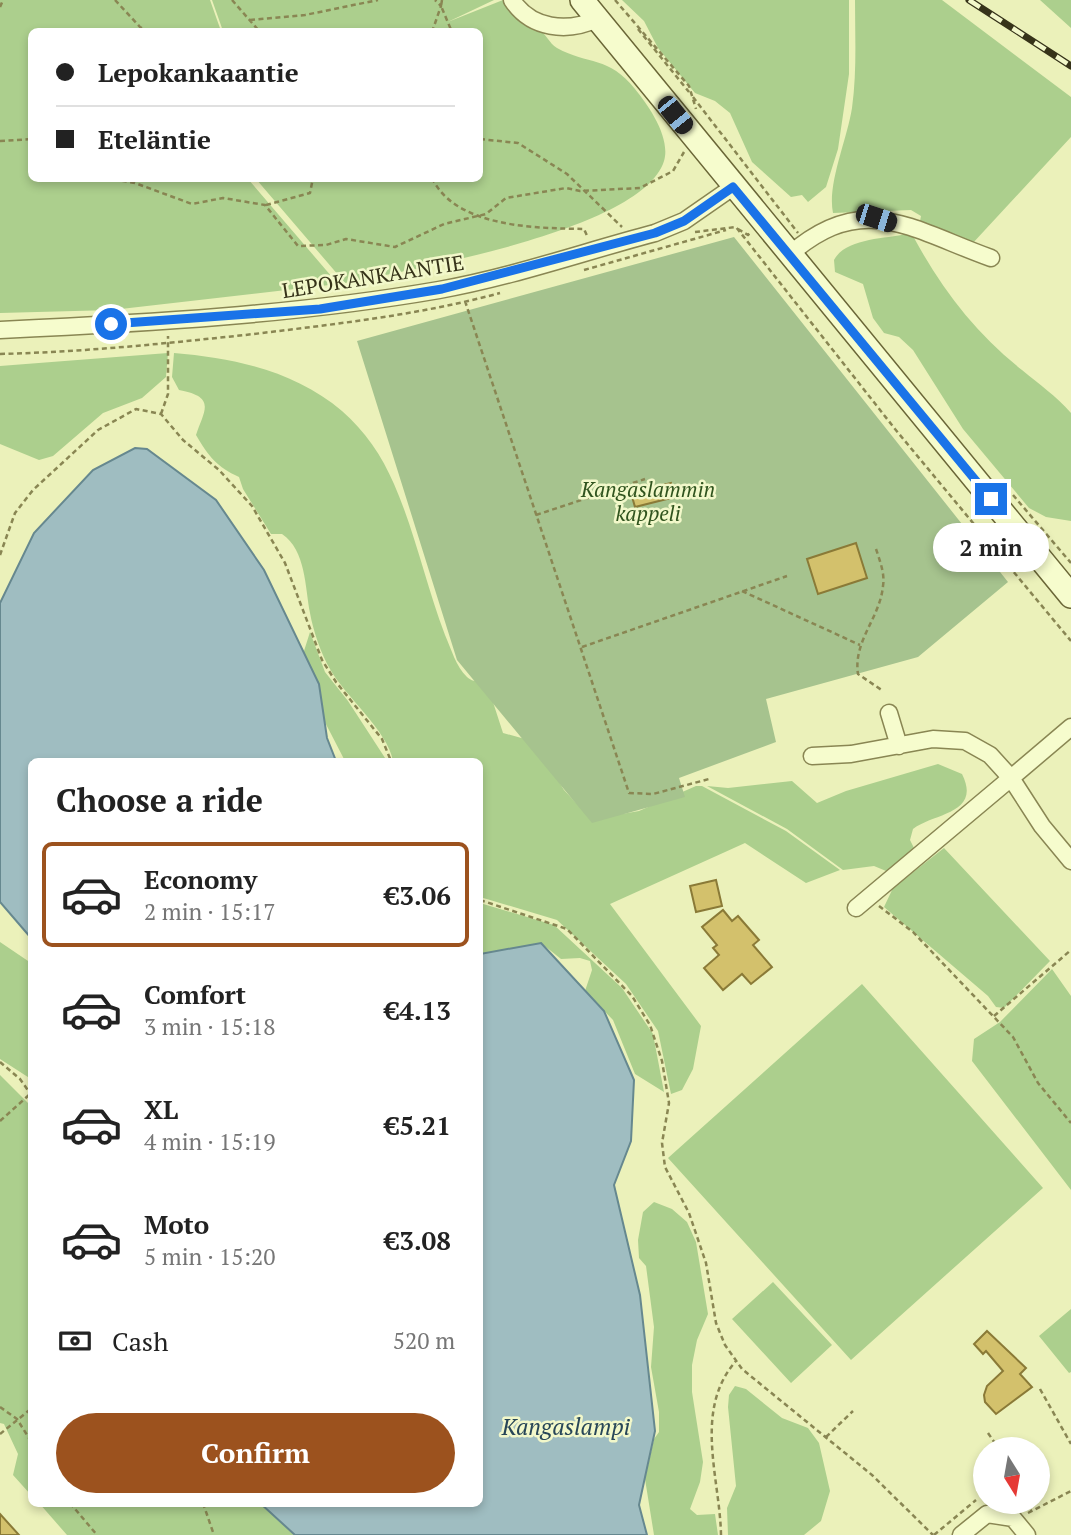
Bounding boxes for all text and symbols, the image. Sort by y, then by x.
text: Lepokankaantie [98,55,299,89]
car [654,92,697,138]
text: Eteläntie [98,122,211,156]
car [853,202,900,234]
street label: LEPOKANKAANTIE [280,248,466,304]
route start [95,308,127,340]
park label: Kangaslammin kappeli [580,475,715,527]
route end [975,483,1007,515]
callout: 2 min [933,524,1049,572]
text: 2 min [960,532,1022,563]
text: Choose a ride [56,779,263,821]
text: Economy [144,862,257,896]
icon: car [60,863,123,926]
text: €3.06 [385,878,451,912]
text: 2 min · 15:17 [144,896,276,927]
text: Comfort [144,977,246,1011]
icon: car [60,978,123,1041]
text: €4.13 [385,993,451,1027]
text: 3 min · 15:18 [144,1011,276,1042]
text: XL [144,1092,178,1126]
icon: car [60,1093,123,1156]
text: €5.21 [385,1108,451,1142]
text: 4 min · 15:19 [144,1126,276,1157]
text: Moto [144,1207,209,1241]
icon: car [60,1208,123,1271]
text: €3.08 [385,1223,451,1257]
text: 5 min · 15:20 [144,1241,276,1272]
icon: cash [56,1322,94,1360]
text: Cash [112,1324,168,1358]
text: 520 m [393,1325,455,1356]
water label: Kangaslampi [501,1411,631,1442]
button: Confirm [56,1413,455,1493]
north arrow [973,1437,1050,1514]
map controls [973,1437,1050,1514]

